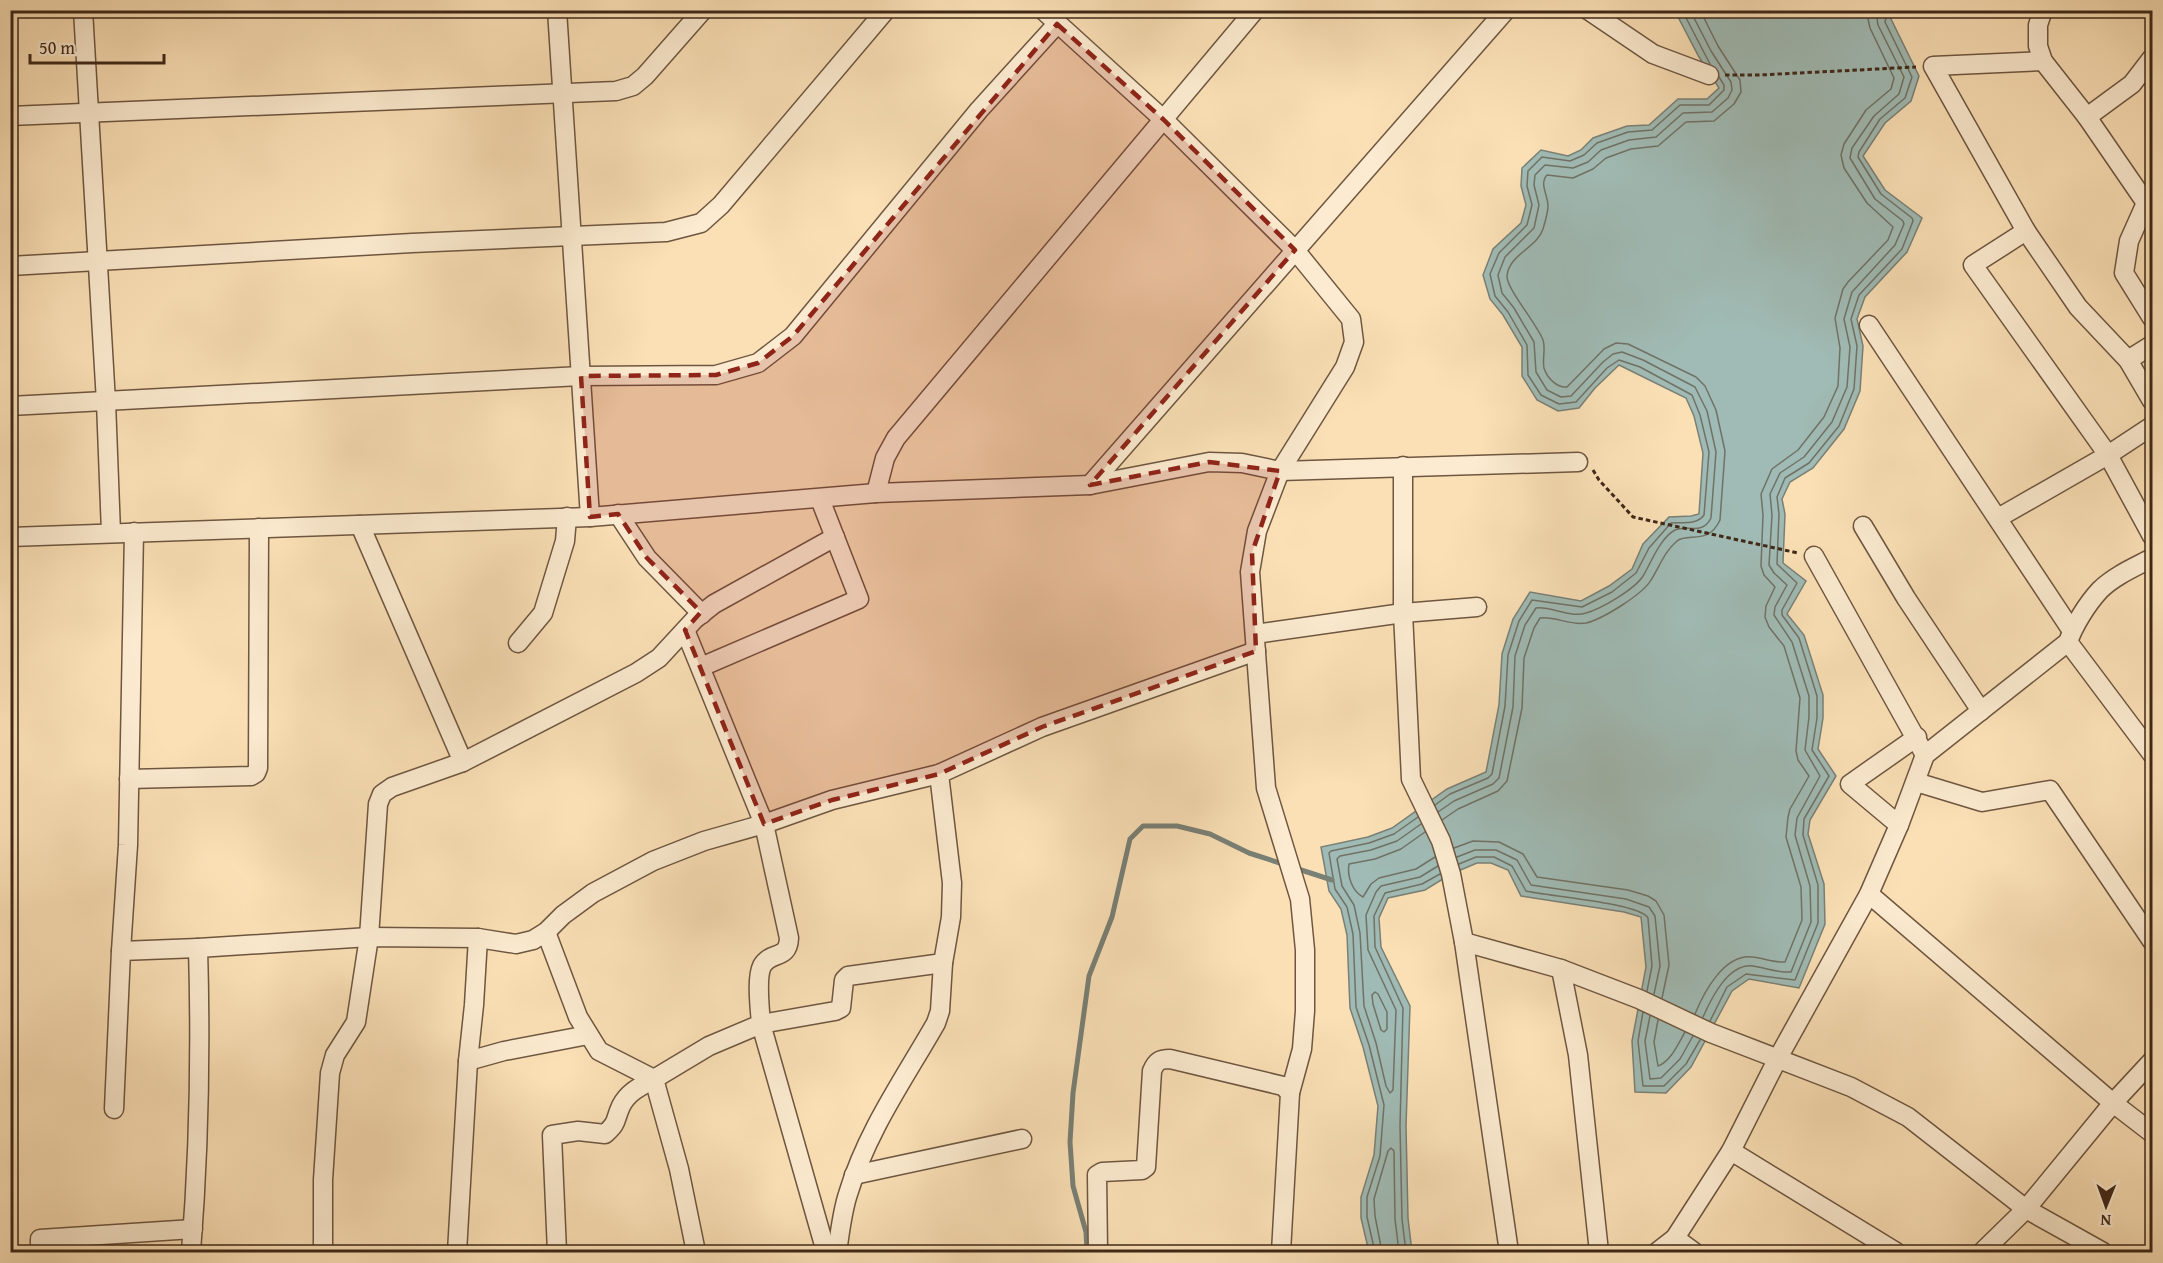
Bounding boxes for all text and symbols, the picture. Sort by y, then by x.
scale bar [30,27,164,65]
text: 50 m [39,34,75,61]
north arrow [2076,1176,2136,1236]
text: N [2100,1209,2111,1233]

